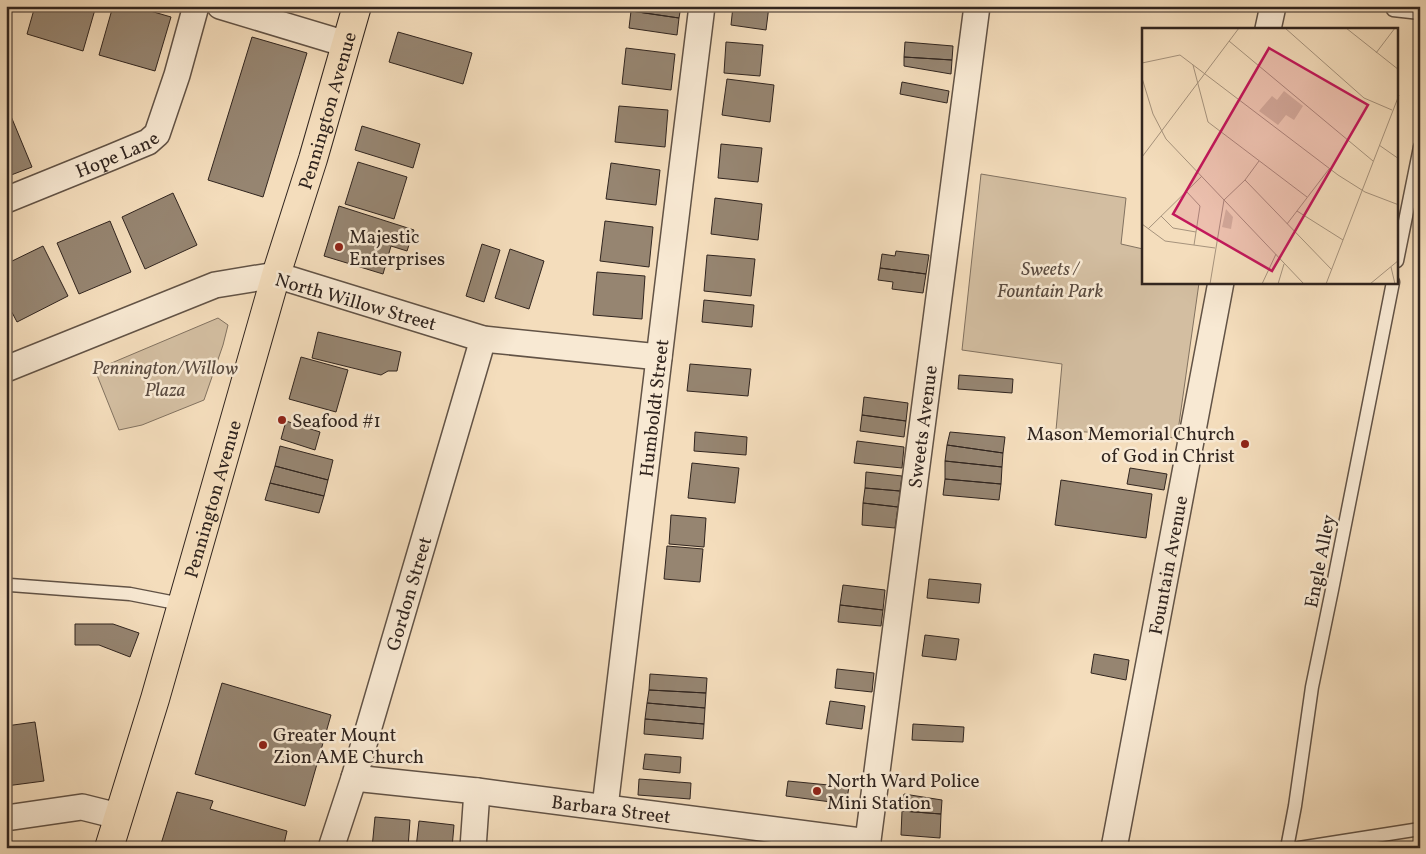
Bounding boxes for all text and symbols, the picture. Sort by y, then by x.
inset map [1142,28,1398,284]
street label: Pennington Avenue [293,29,364,193]
street label: Hope Lane [72,127,166,185]
place label: Majestic Enterprises [349,225,445,273]
marker: Majestic Enterprises [333,241,345,253]
park label: Sweets / Fountain Park [997,257,1103,305]
street label: North Willow Street [272,267,439,338]
street label: Humboldt Street [634,337,676,479]
park label: Pennington/Willow Plaza [92,356,238,404]
street label: Sweets Avenue [903,364,945,490]
place label: Seafood #1 [292,409,381,435]
marker: Seafood #1 [276,414,288,426]
street label: Pennington Avenue [179,417,249,581]
place label: Mason Memorial Church of God in Christ [1027,422,1235,470]
marker: Mason Memorial Church of God in Christ [1239,438,1251,450]
street label: Fountain Avenue [1144,494,1195,637]
street label: Engle Alley [1299,512,1343,610]
street label: Gordon Street [381,534,439,654]
place label: Greater Mount Zion AME Church [273,723,424,771]
marker: Greater Mount Zion AME Church [257,739,269,751]
place label: North Ward Police Mini Station [827,769,980,817]
marker: North Ward Police Mini Station [811,785,823,797]
street label: Barbara Street [550,790,673,831]

